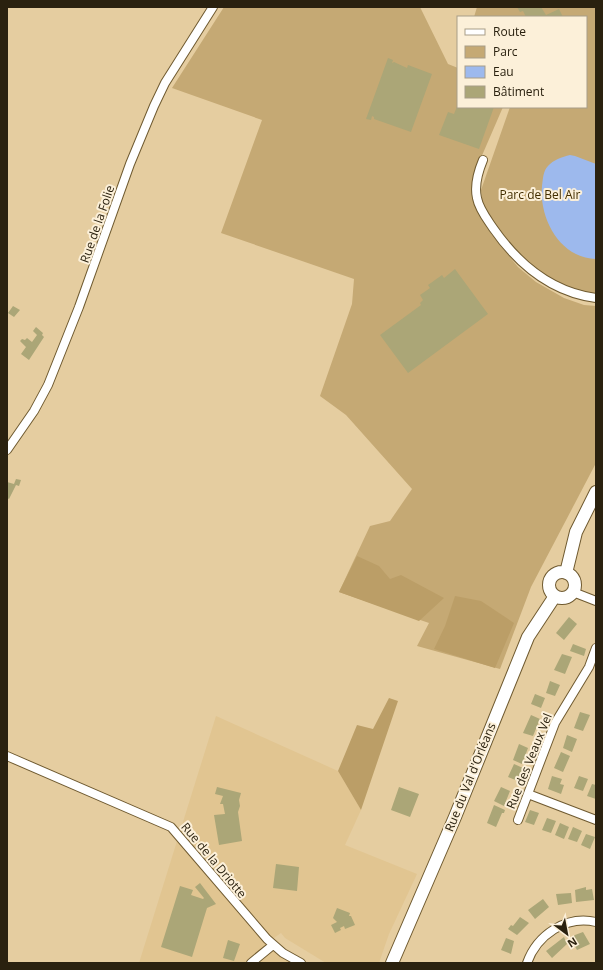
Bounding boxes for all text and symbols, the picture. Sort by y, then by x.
legend [457,16,587,108]
text: Route [493,23,526,40]
text: Parc [493,43,518,60]
text: Eau [493,63,514,80]
text: Bâtiment [493,83,544,100]
street label: Rue de la Folie [76,183,118,265]
park label: Parc de Bel Air [499,186,581,203]
street label: Rue des Veaux Vel [502,711,556,811]
street label: Rue du Val d'Orléans [440,720,500,834]
street label: Rue de la Driotte [177,819,251,902]
north arrow [547,914,587,954]
text: N [565,934,580,952]

